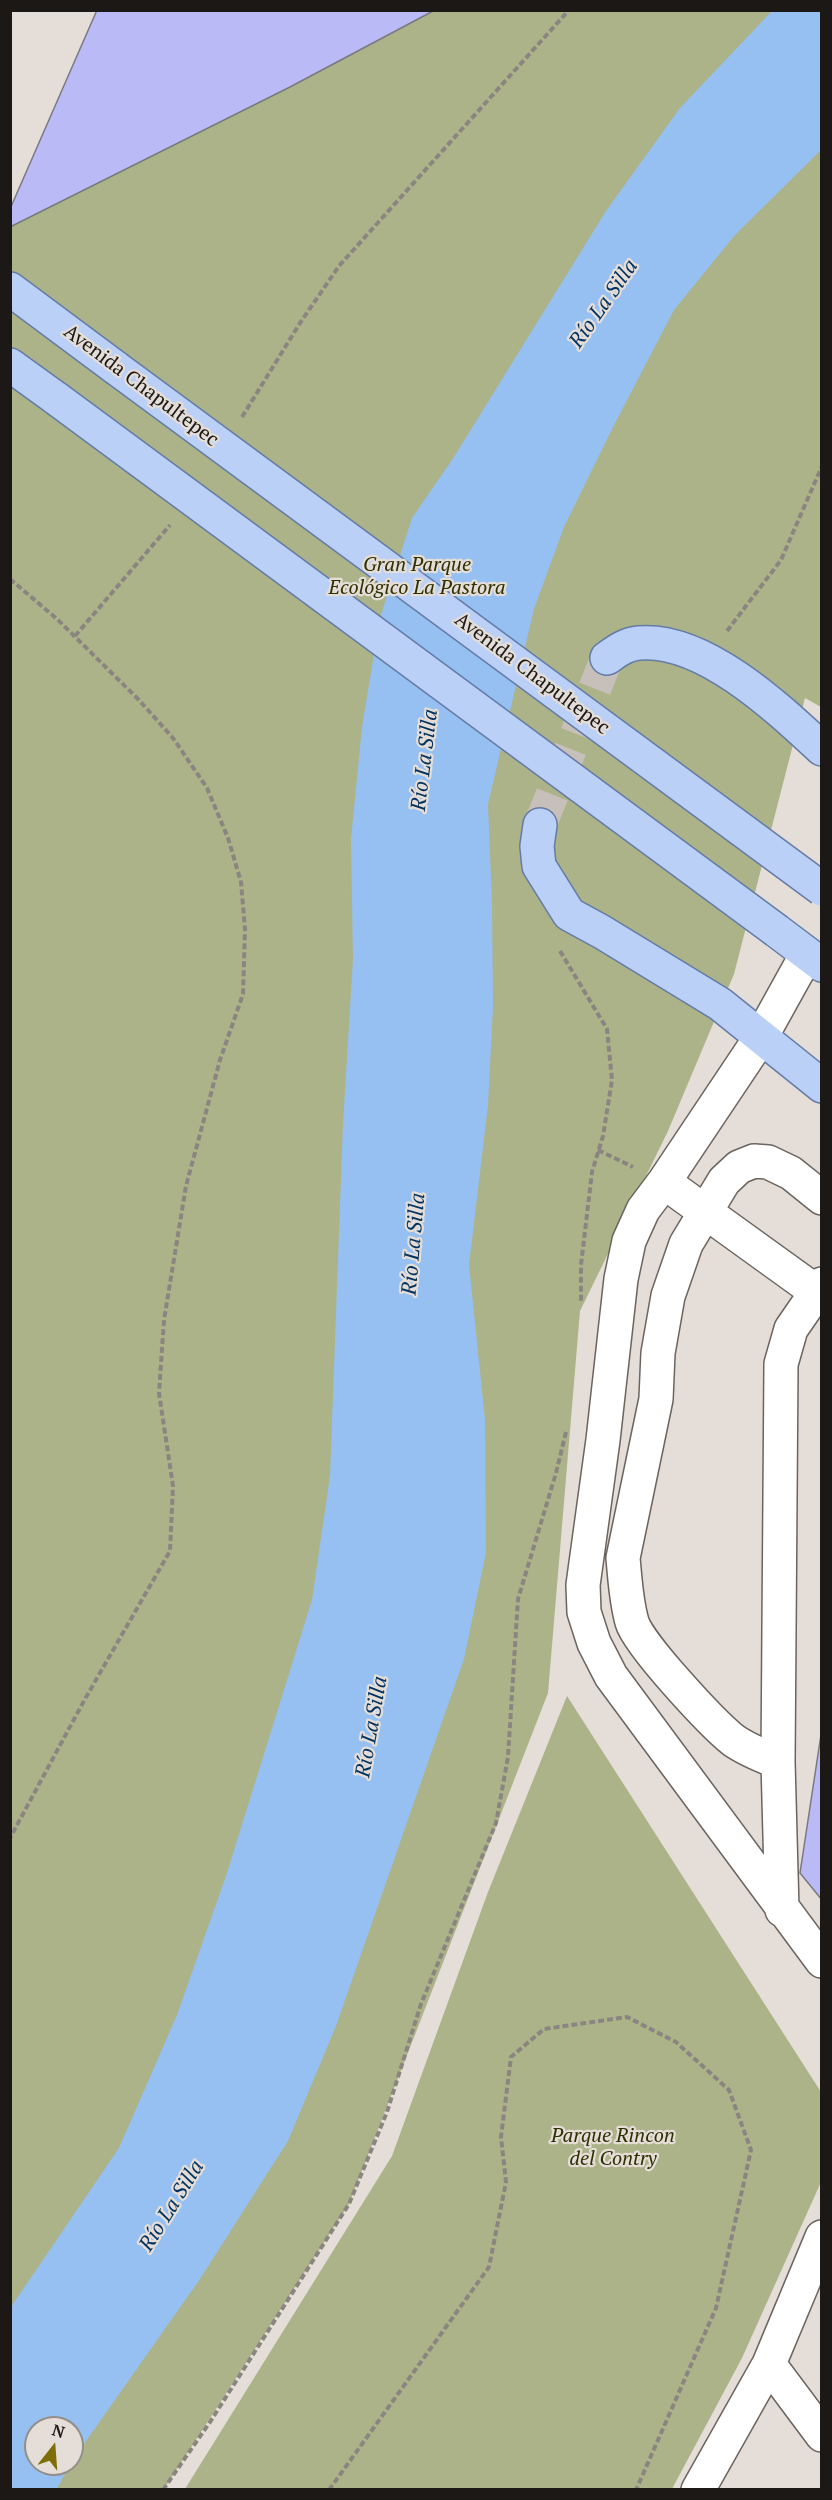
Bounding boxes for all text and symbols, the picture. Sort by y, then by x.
water label: Río La Silla [564,255,644,353]
street label: Avenida Chapultepec [59,320,223,452]
park label: Gran Parque Ecológico La Pastora [329,553,505,600]
street label: Avenida Chapultepec [450,608,614,740]
water label: Río La Silla [406,708,444,812]
water label: Río La Silla [397,1192,431,1296]
water label: Río La Silla [351,1675,393,1779]
park label: Parque Rincon del Contry [551,2124,675,2171]
water label: Río La Silla [134,2156,210,2256]
north arrow [24,2416,84,2476]
text: N [50,2418,68,2443]

